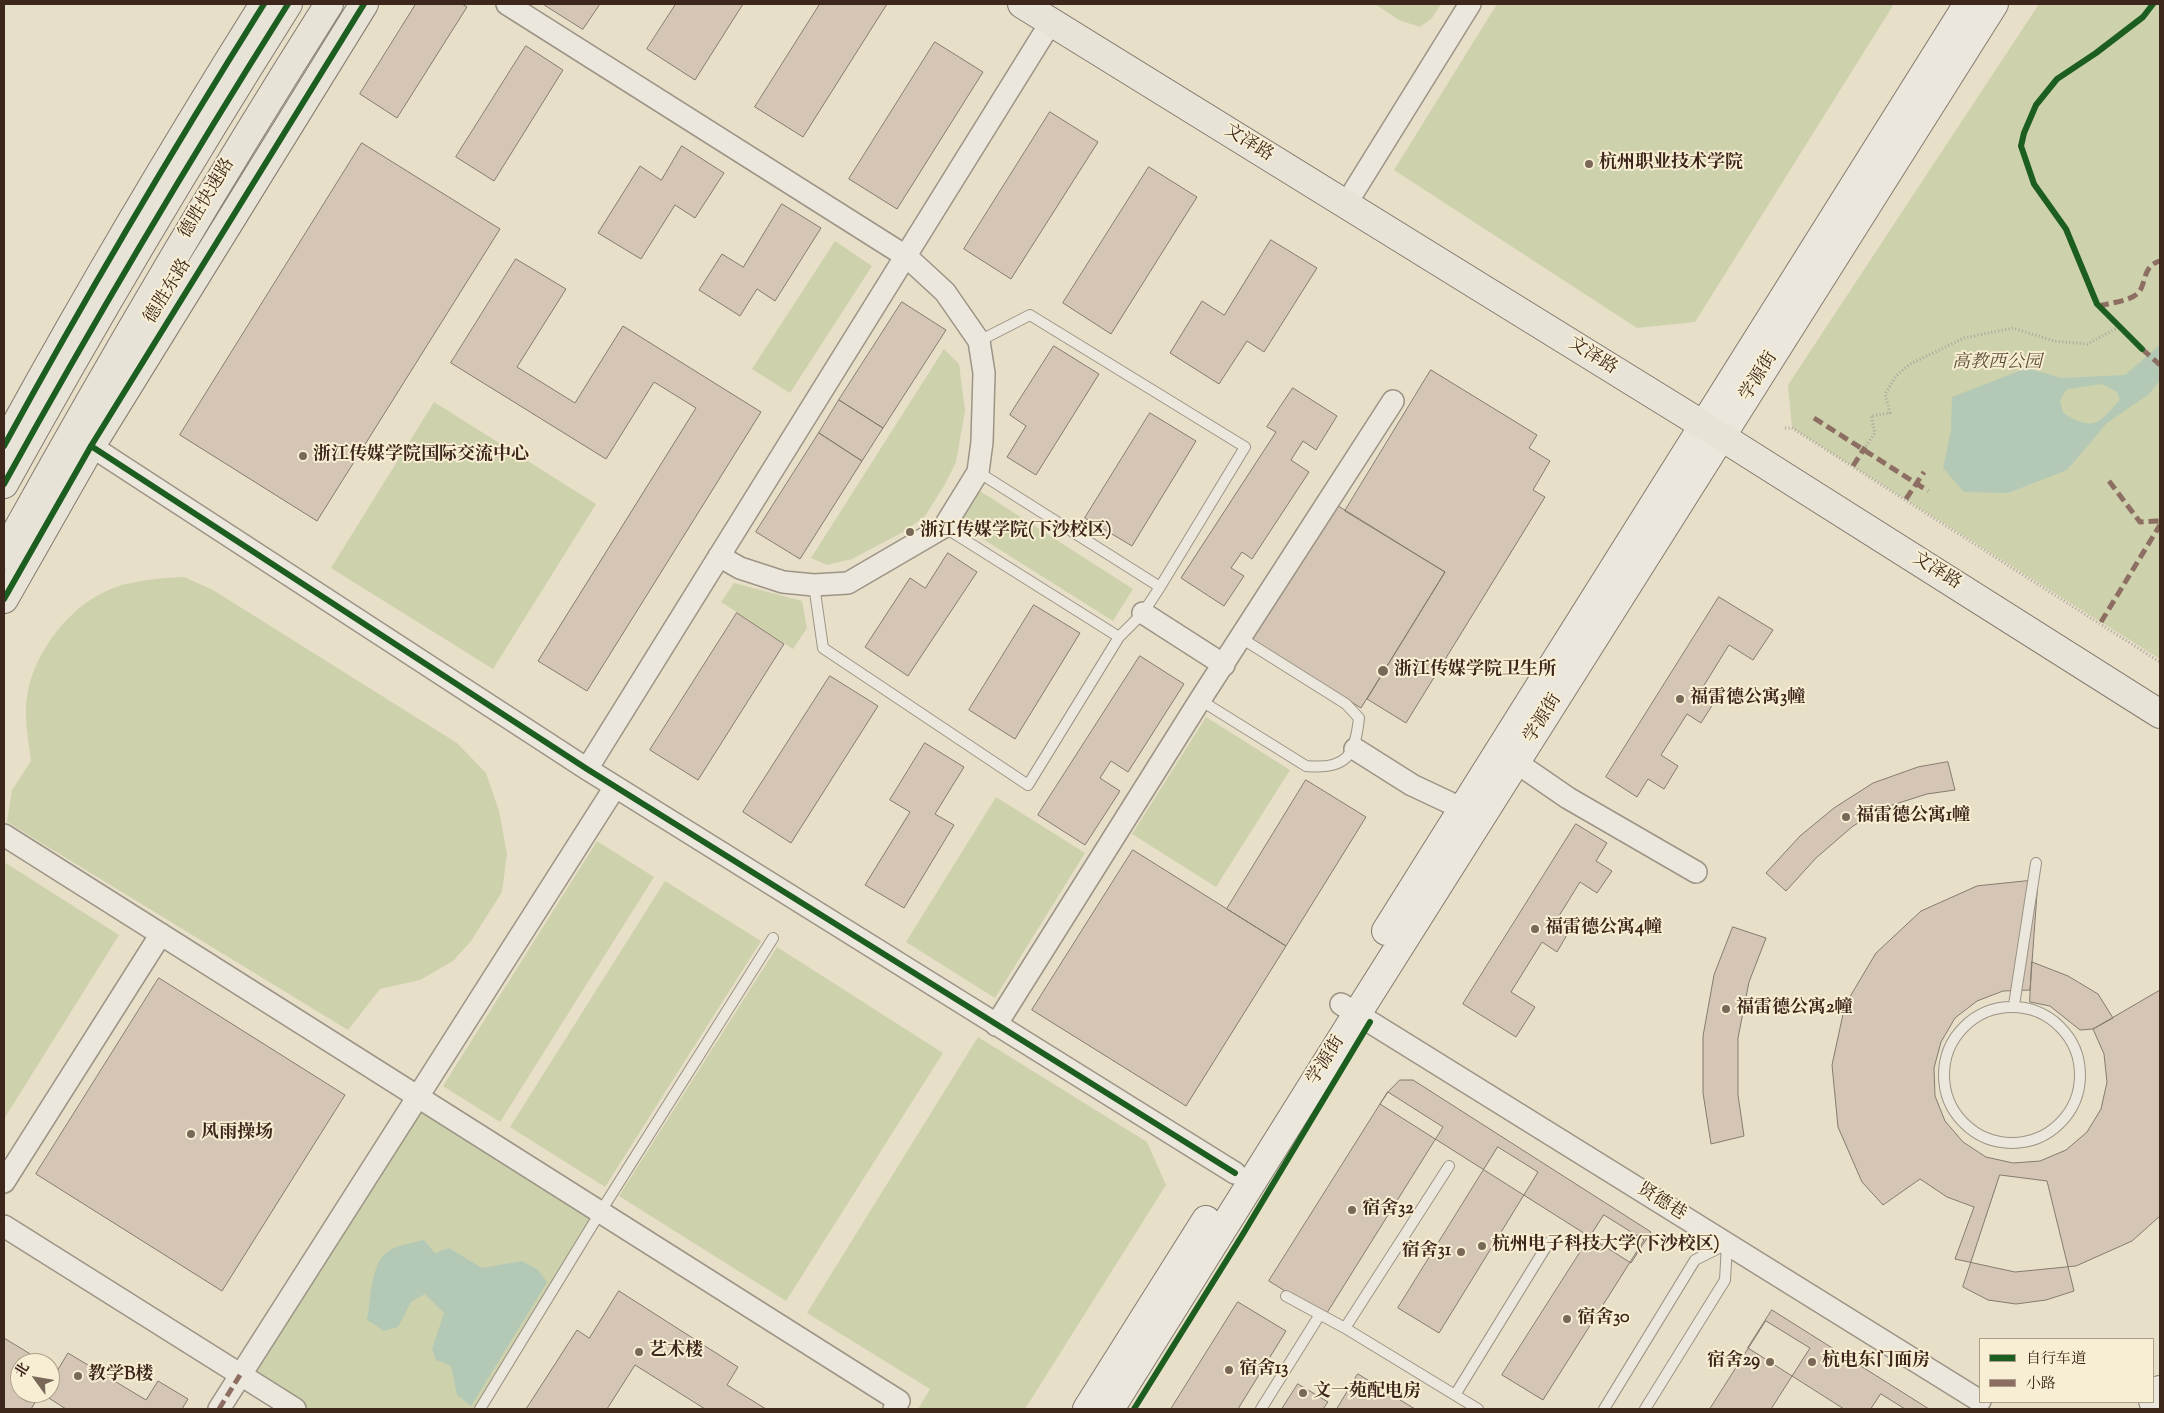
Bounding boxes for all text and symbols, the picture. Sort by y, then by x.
street label: 文泽路 [1219,121,1277,167]
place label: 杭州职业技术学院 [1599,153,1743,175]
street label: 德胜快速路 [176,155,240,243]
marker: 杭州职业技术学院 [1583,158,1595,170]
street label: 德胜东路 [141,256,197,328]
street label: 文泽路 [1563,334,1621,380]
street label: 学源街 [1737,348,1783,406]
park label: 高教西公园 [1952,353,2042,375]
place label: 浙江传媒学院国际交流中心 [313,445,529,467]
marker: 浙江传媒学院国际交流中心 [297,450,309,462]
place label: 浙江传媒学院(下沙校区) [920,521,1112,543]
marker: 浙江传媒学院(下沙校区) [904,526,916,538]
street label: 文泽路 [1907,549,1965,595]
place label: 浙江传媒学院卫生所 [1394,660,1556,682]
marker: 浙江传媒学院卫生所 [1376,664,1390,678]
place label: 福雷德公寓3幢 [1690,688,1805,710]
street label: 学源街 [1521,690,1567,748]
marker: 福雷德公寓3幢 [1674,693,1686,705]
place label: 福雷德公寓1幢 [1856,806,1970,828]
marker: 福雷德公寓1幢 [1840,811,1852,823]
place label: 福雷德公寓4幢 [1545,918,1662,940]
marker: 福雷德公寓4幢 [1529,923,1541,935]
place label: 福雷德公寓2幢 [1736,998,1852,1020]
marker: 福雷德公寓2幢 [1720,1003,1732,1015]
street label: 学源街 [1304,1032,1350,1090]
place label: 风雨操场 [201,1123,273,1145]
marker: 风雨操场 [185,1128,197,1140]
street label: 贤德巷 [1632,1180,1690,1226]
place label: 宿舍32 [1362,1199,1414,1221]
marker: 宿舍32 [1346,1204,1358,1216]
place label: 杭州电子科技大学(下沙校区) [1492,1235,1720,1257]
marker: 杭州电子科技大学(下沙校区) [1476,1240,1488,1252]
place label: 宿舍31 [1402,1241,1451,1263]
marker: 宿舍31 [1455,1246,1467,1258]
place label: 宿舍30 [1577,1308,1630,1330]
marker: 宿舍30 [1561,1313,1573,1325]
legend [1979,1338,2154,1403]
place label: 艺术楼 [649,1341,703,1363]
marker: 艺术楼 [633,1346,645,1358]
text: 自行车道 [2026,1349,2086,1370]
place label: 宿舍29 [1707,1351,1760,1373]
place label: 杭电东门面房 [1822,1351,1930,1373]
north arrow [10,1353,60,1403]
marker: 宿舍29 [1764,1356,1776,1368]
marker: 杭电东门面房 [1806,1356,1818,1368]
text: 北 [11,1359,35,1382]
place label: 宿舍13 [1239,1359,1288,1381]
marker: 宿舍13 [1223,1364,1235,1376]
place label: 教学B楼 [88,1365,153,1387]
marker: 教学B楼 [72,1370,84,1382]
text: 小路 [2026,1374,2056,1395]
place label: 文一苑配电房 [1313,1382,1421,1404]
marker: 文一苑配电房 [1297,1387,1309,1399]

